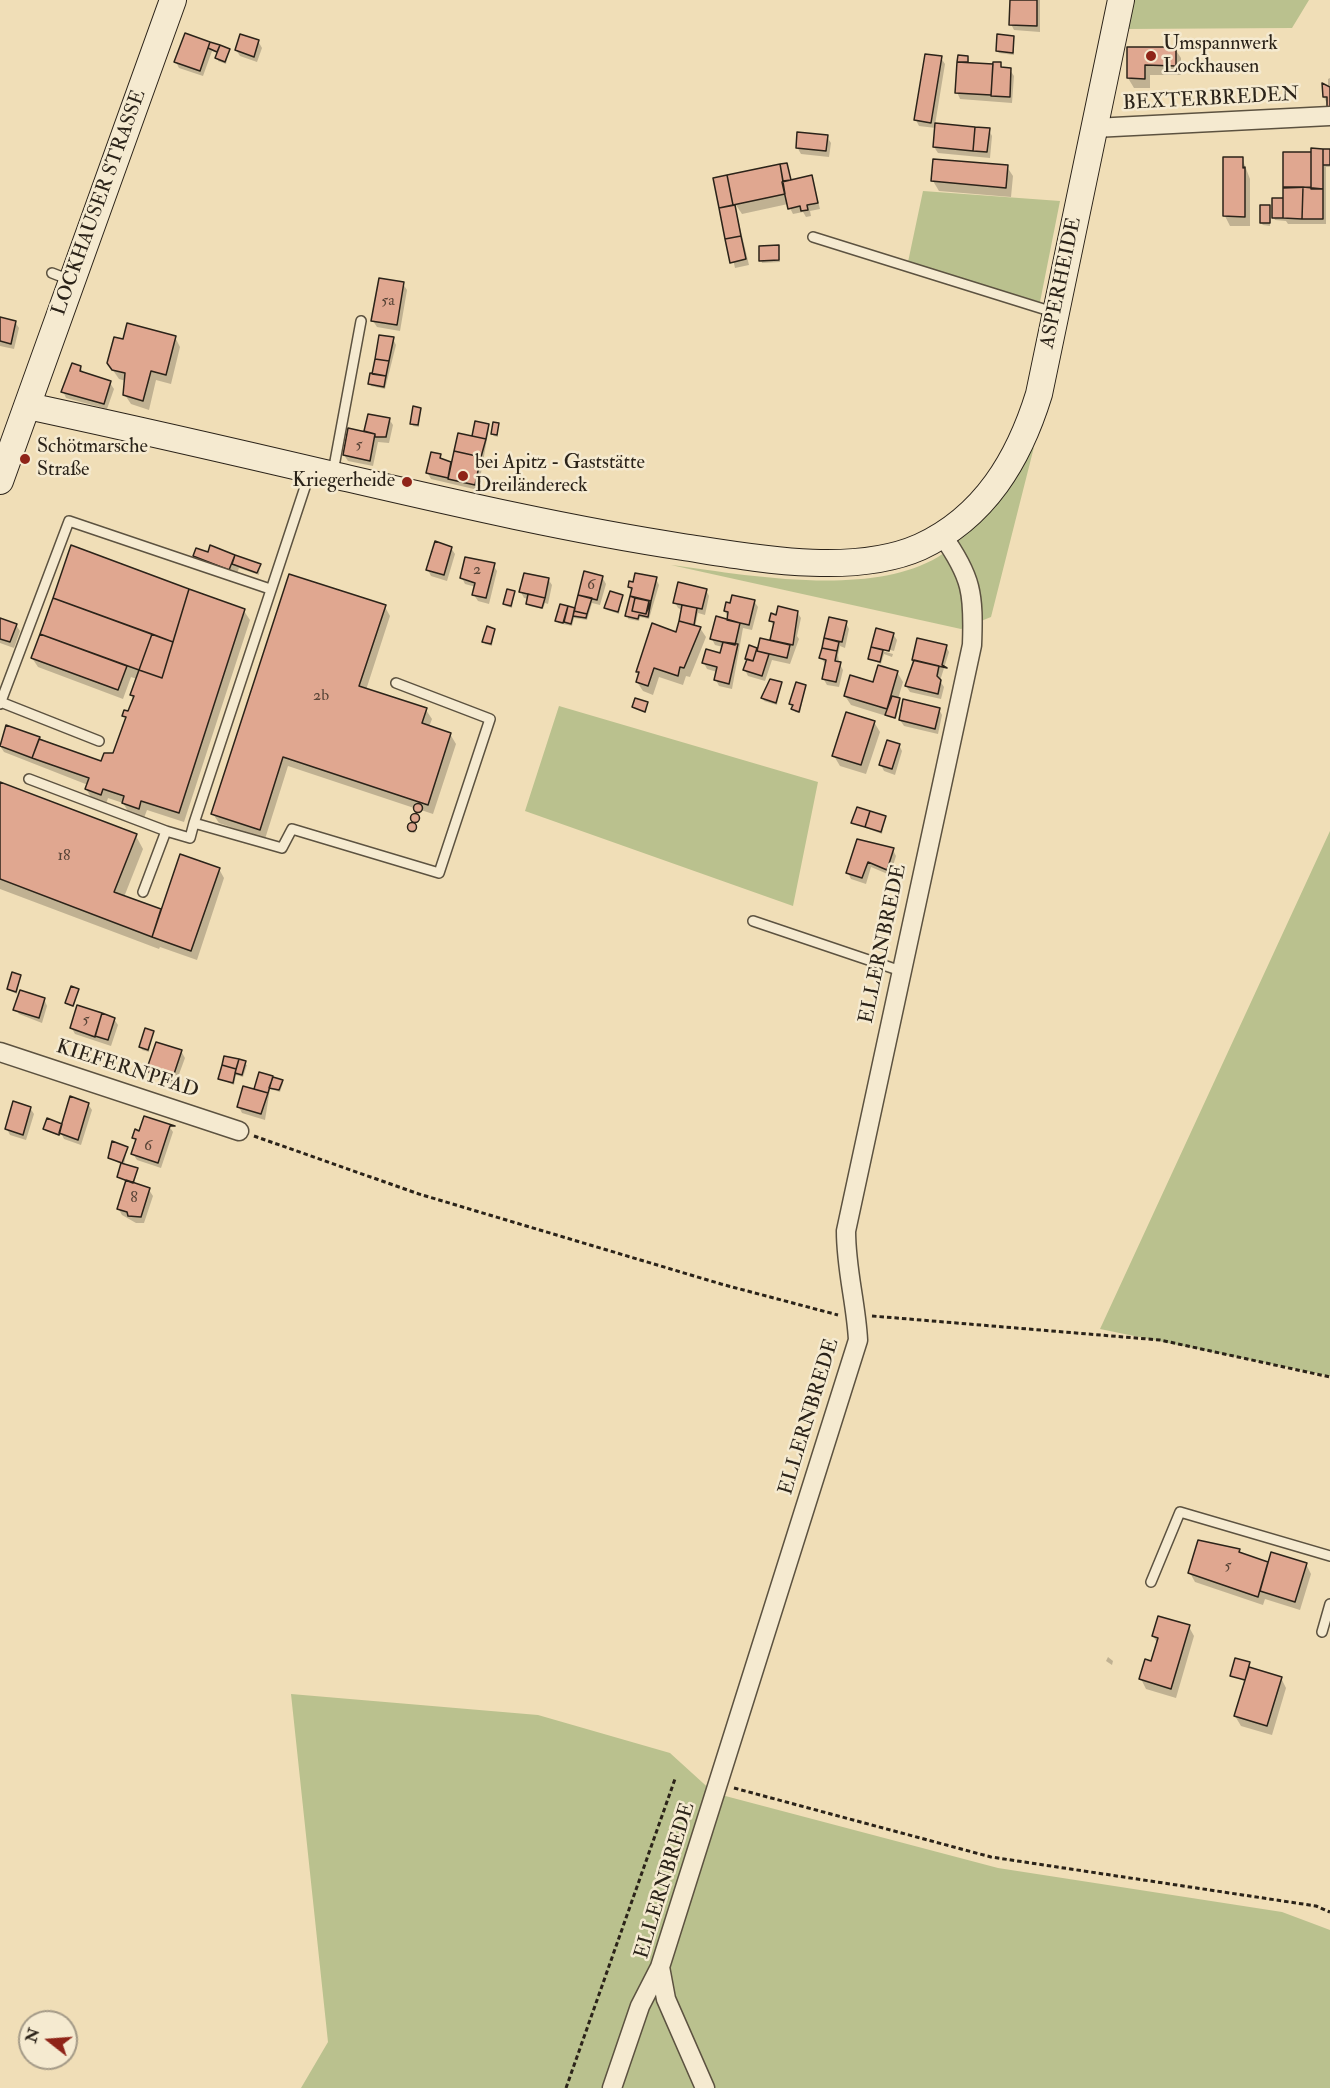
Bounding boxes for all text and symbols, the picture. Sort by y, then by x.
place label: Umspannwerk Lockhausen [1163,33,1278,80]
marker: Umspannwerk Lockhausen [1144,49,1158,63]
street label: BEXTERBREDEN [1122,83,1300,117]
street label: LOCKHAUSER STRASSE [48,87,152,319]
street label: ASPERHEIDE [1036,215,1088,351]
house number: 5a [381,292,395,312]
place label: Schötmarsche Straße [37,436,148,483]
house number: 5 [355,436,363,456]
marker: Schötmarsche Straße [18,452,32,466]
place label: bei Apitz - Gaststätte Dreiländereck [475,452,645,499]
marker: bei Apitz - Gaststätte Dreiländereck [456,469,470,483]
place label: Kriegerheide [292,470,395,494]
marker: Kriegerheide [400,475,414,489]
house number: 2 [473,561,481,581]
house number: 6 [587,576,595,596]
house number: 2b [313,687,329,707]
house number: 18 [57,847,71,867]
street label: ELLERNBREDE [855,862,913,1026]
house number: 5 [82,1011,90,1031]
street label: KIEFERNPFAD [53,1036,201,1104]
house number: 6 [144,1137,152,1157]
house number: 8 [130,1189,138,1209]
street label: ELLERNBREDE [775,1336,845,1498]
house number: 5 [1224,1557,1232,1577]
street label: ELLERNBREDE [631,1800,701,1962]
north arrow [18,2010,78,2070]
text: N [21,2026,44,2045]

